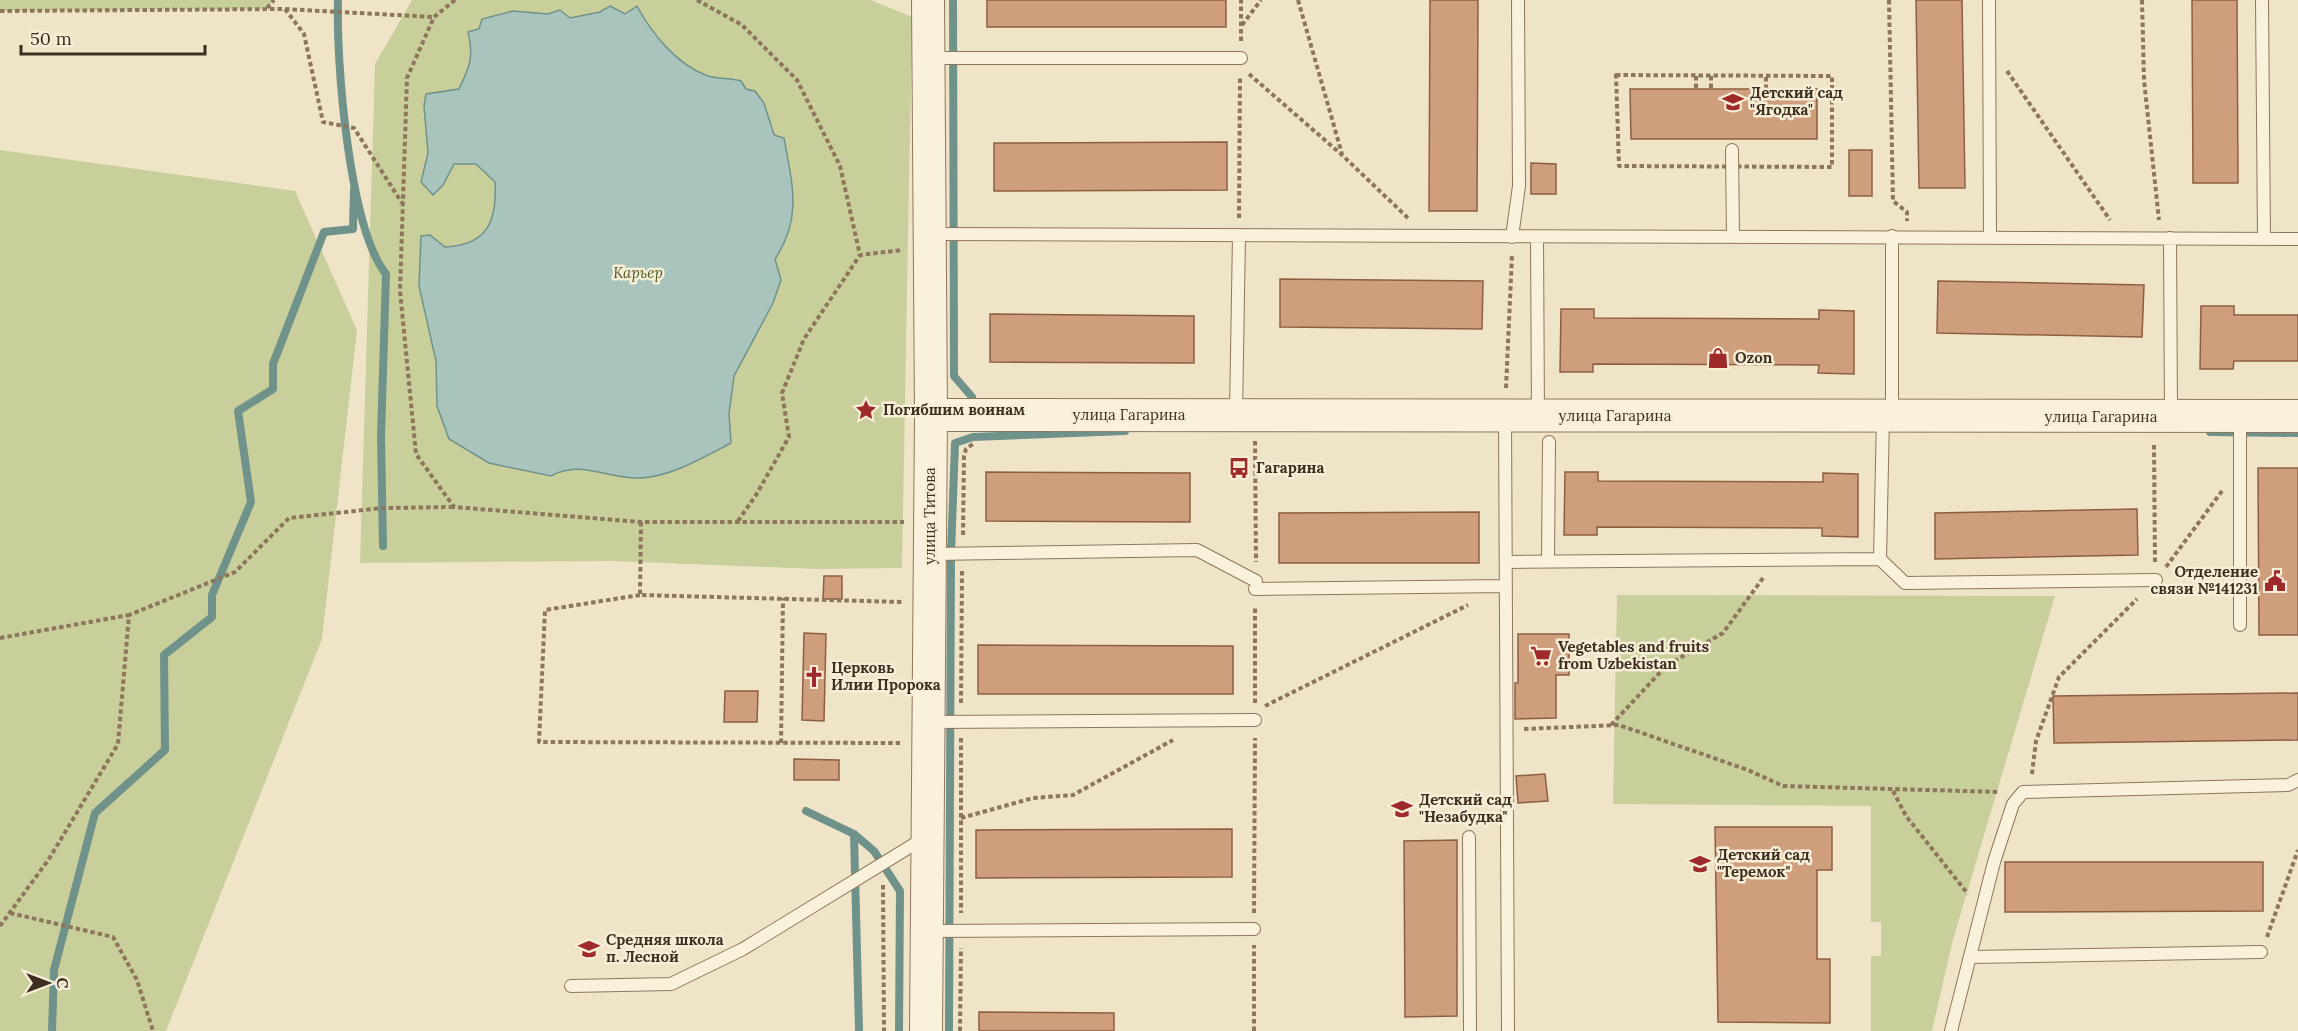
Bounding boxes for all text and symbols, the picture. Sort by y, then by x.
scale bar [21,18,206,56]
text: 50 m [30,27,72,50]
place label: Детский сад "Ягодка" [1750,83,1843,119]
school or university icon: Детский сад "Ягодка" [1721,90,1745,114]
park label: Карьер [613,263,663,282]
shop icon: Ozon [1706,346,1730,370]
place label: Ozon [1735,348,1773,367]
place icon: Погибшим воинам [854,398,878,422]
place label: Погибшим воинам [883,400,1025,419]
street label: улица Гагарина [1073,405,1186,424]
street label: улица Гагарина [1559,406,1672,425]
street label: улица Гагарина [2045,407,2158,426]
bus stop icon: Гагарина [1227,456,1251,480]
place label: Гагарина [1256,458,1325,477]
street label: улица Титова [920,467,939,565]
place label: Отделение связи №141231 [2150,562,2258,598]
public building icon: Отделение связи №141231 [2263,569,2287,593]
place label: Vegetables and fruits from Uzbekistan [1558,637,1709,673]
supermarket icon: Vegetables and fruits from Uzbekistan [1529,644,1553,668]
place label: Церковь Илии Пророка [831,658,941,694]
church icon: Церковь Илии Пророка [802,665,826,689]
place label: Детский сад "Незабудка" [1419,790,1512,826]
school or university icon: Детский сад "Незабудка" [1390,797,1414,821]
place label: Детский сад "Теремок" [1717,845,1810,881]
school or university icon: Детский сад "Теремок" [1688,852,1712,876]
place label: Средняя школа п. Лесной [606,930,724,966]
school or university icon: Средняя школа п. Лесной [577,937,601,961]
north arrow [18,953,78,1013]
text: С [53,977,73,989]

